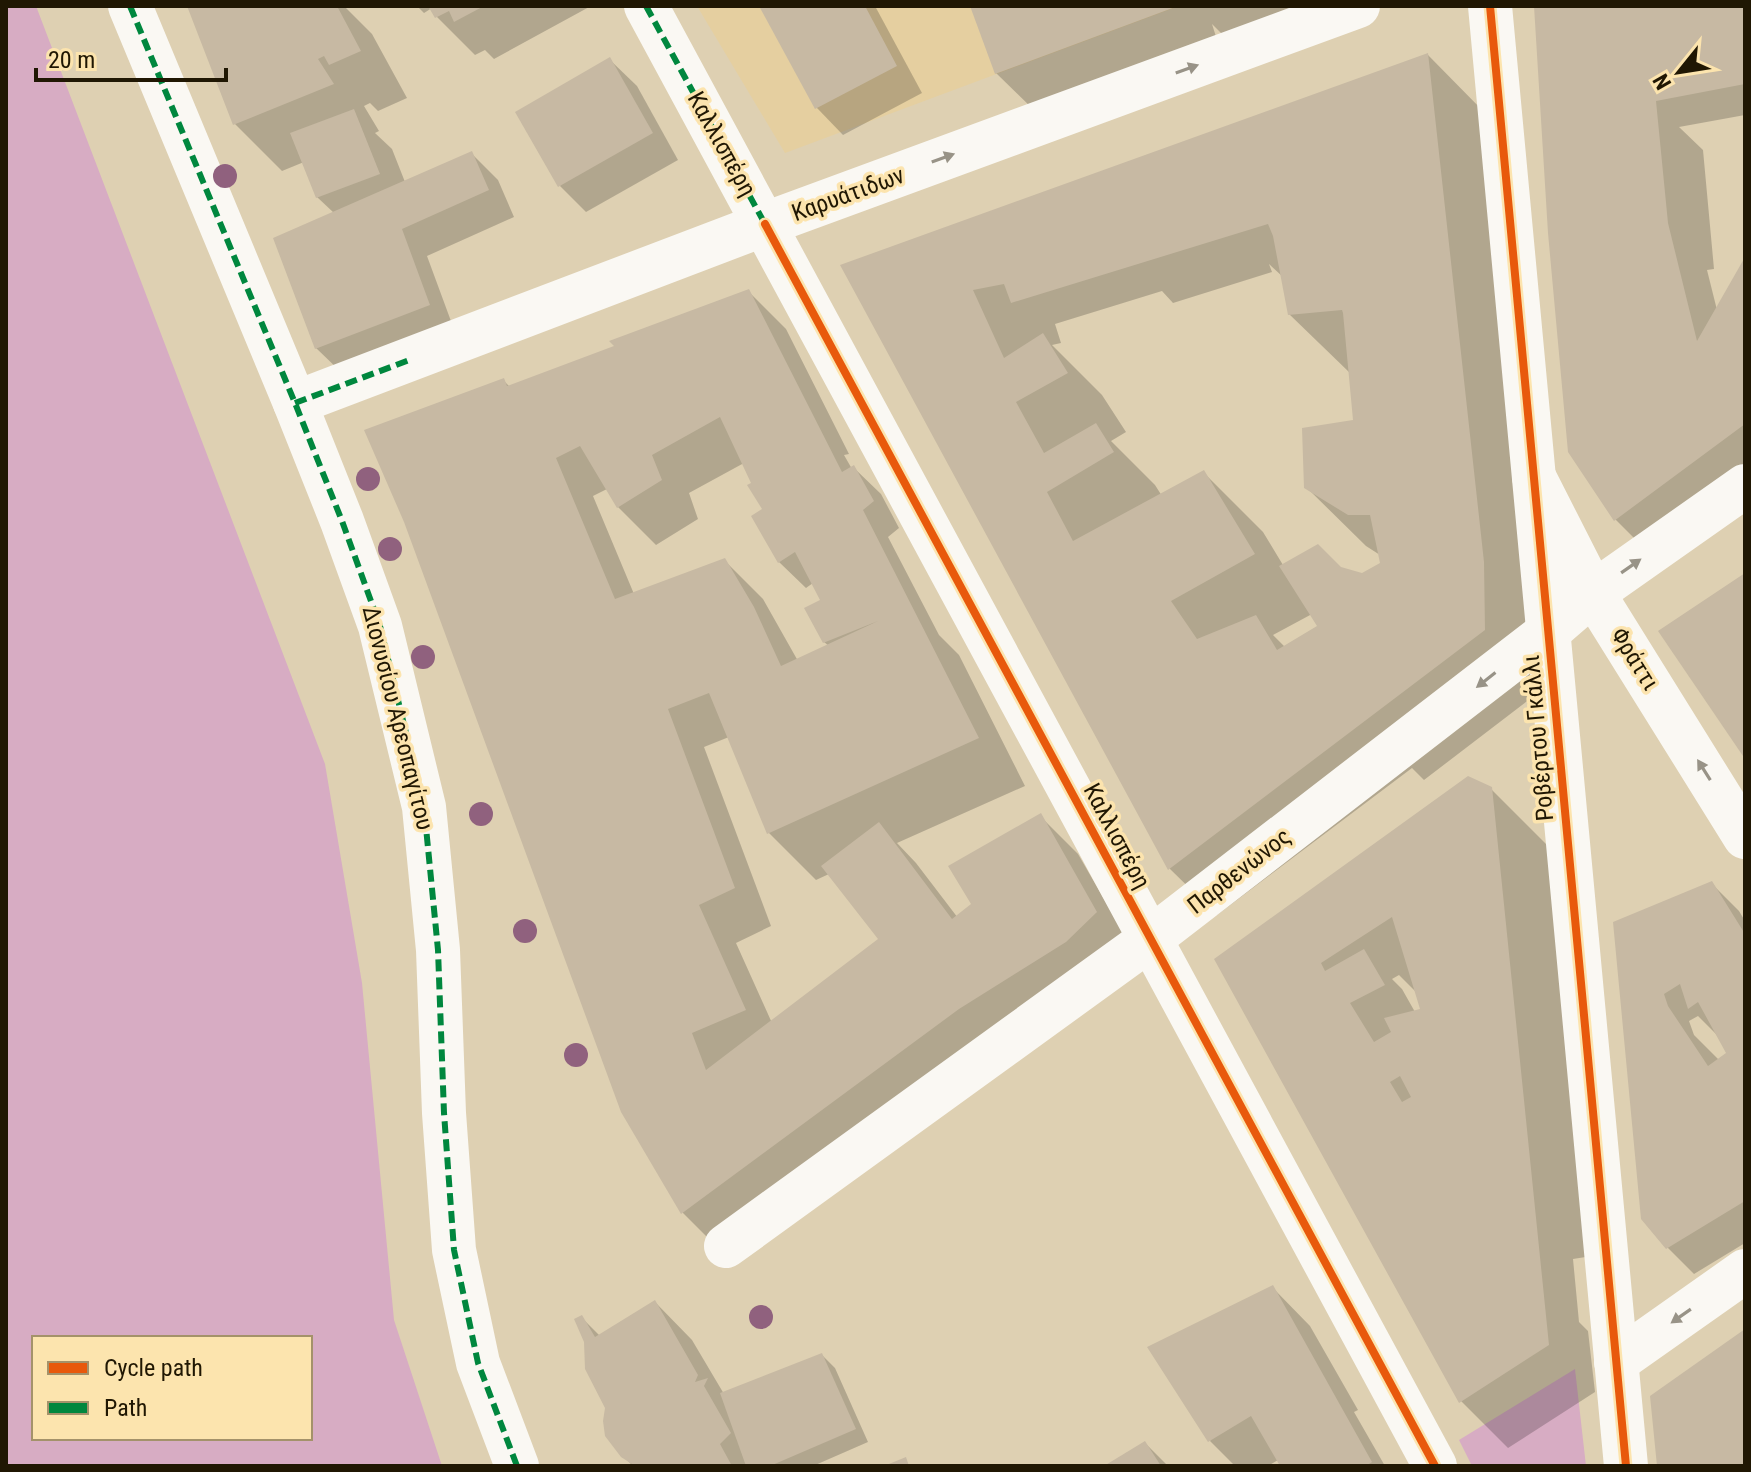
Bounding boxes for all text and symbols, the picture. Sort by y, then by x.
scale bar [36,32,226,82]
north arrow [1639,32,1719,112]
text: 20 m [48,46,95,74]
one-way arrow [1176,62,1200,75]
text: N [1648,70,1676,94]
street label: Καλλισπέρη [682,87,762,201]
one-way arrow [932,152,956,164]
street label: Καρυάτιδων [788,161,908,227]
one-way arrow [1620,559,1641,574]
street label: Διονυσίου Αρεοπαγίτου [357,603,439,833]
street label: Φράττι [1605,623,1665,695]
street label: Ροβέρτου Γκάλλι [1517,654,1559,822]
one-way arrow [1476,671,1496,688]
one-way arrow [1697,759,1711,781]
street label: Καλλισπέρη [1078,779,1156,893]
street label: Παρθενώνος [1182,822,1296,920]
one-way arrow [1671,1308,1692,1323]
legend [32,1336,312,1440]
text: Cycle path [104,1354,203,1382]
text: Path [104,1394,147,1422]

